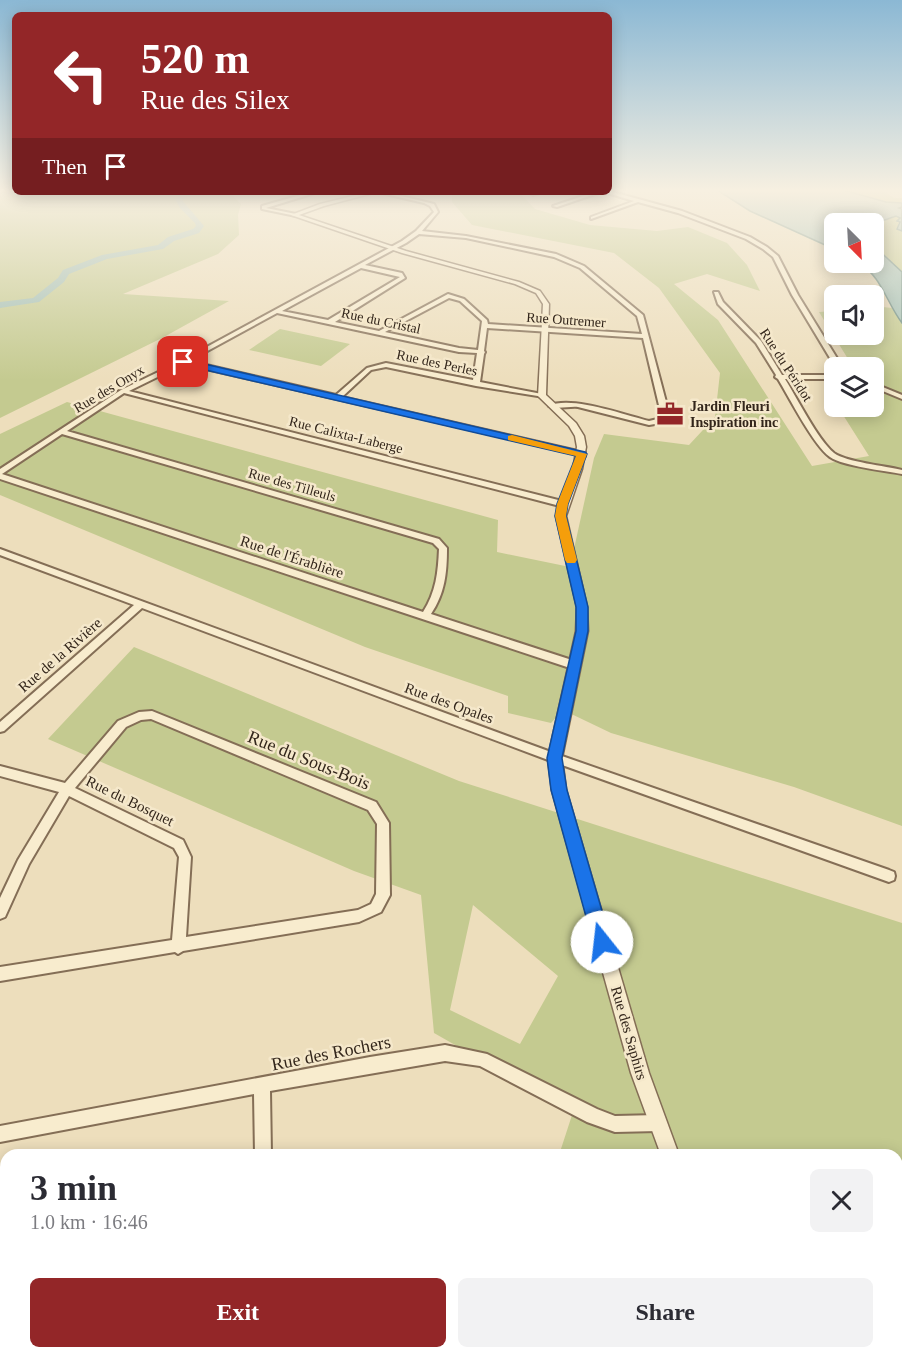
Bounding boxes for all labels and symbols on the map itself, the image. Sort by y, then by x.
north arrow [824,213,884,273]
street label: Rue du Cristal [340,305,422,337]
street label: Rue Outremer [526,310,607,330]
street label: Rue du Péridot [757,326,815,404]
pin [157,336,208,387]
street label: Rue des Perles [395,347,479,379]
street label: Rue des Onyx [71,362,147,416]
office icon: Jardin Fleuri Inspiration inc [655,399,685,429]
place label: Jardin Fleuri Inspiration inc [690,399,778,430]
street label: Rue Calixta-Laberge [288,414,404,456]
street label: Rue des Tilleuls [247,465,337,505]
street label: Rue de l'Érablière [238,533,346,581]
street label: Rue de la Rivière [15,614,105,695]
street label: Rue des Opales [402,680,496,727]
street label: Rue du Sous-Bois [245,726,373,794]
street label: Rue du Bosquet [83,773,177,830]
position arrow [570,910,634,974]
street label: Rue des Saphirs [608,984,650,1082]
street label: Rue des Rochers [270,1032,392,1074]

